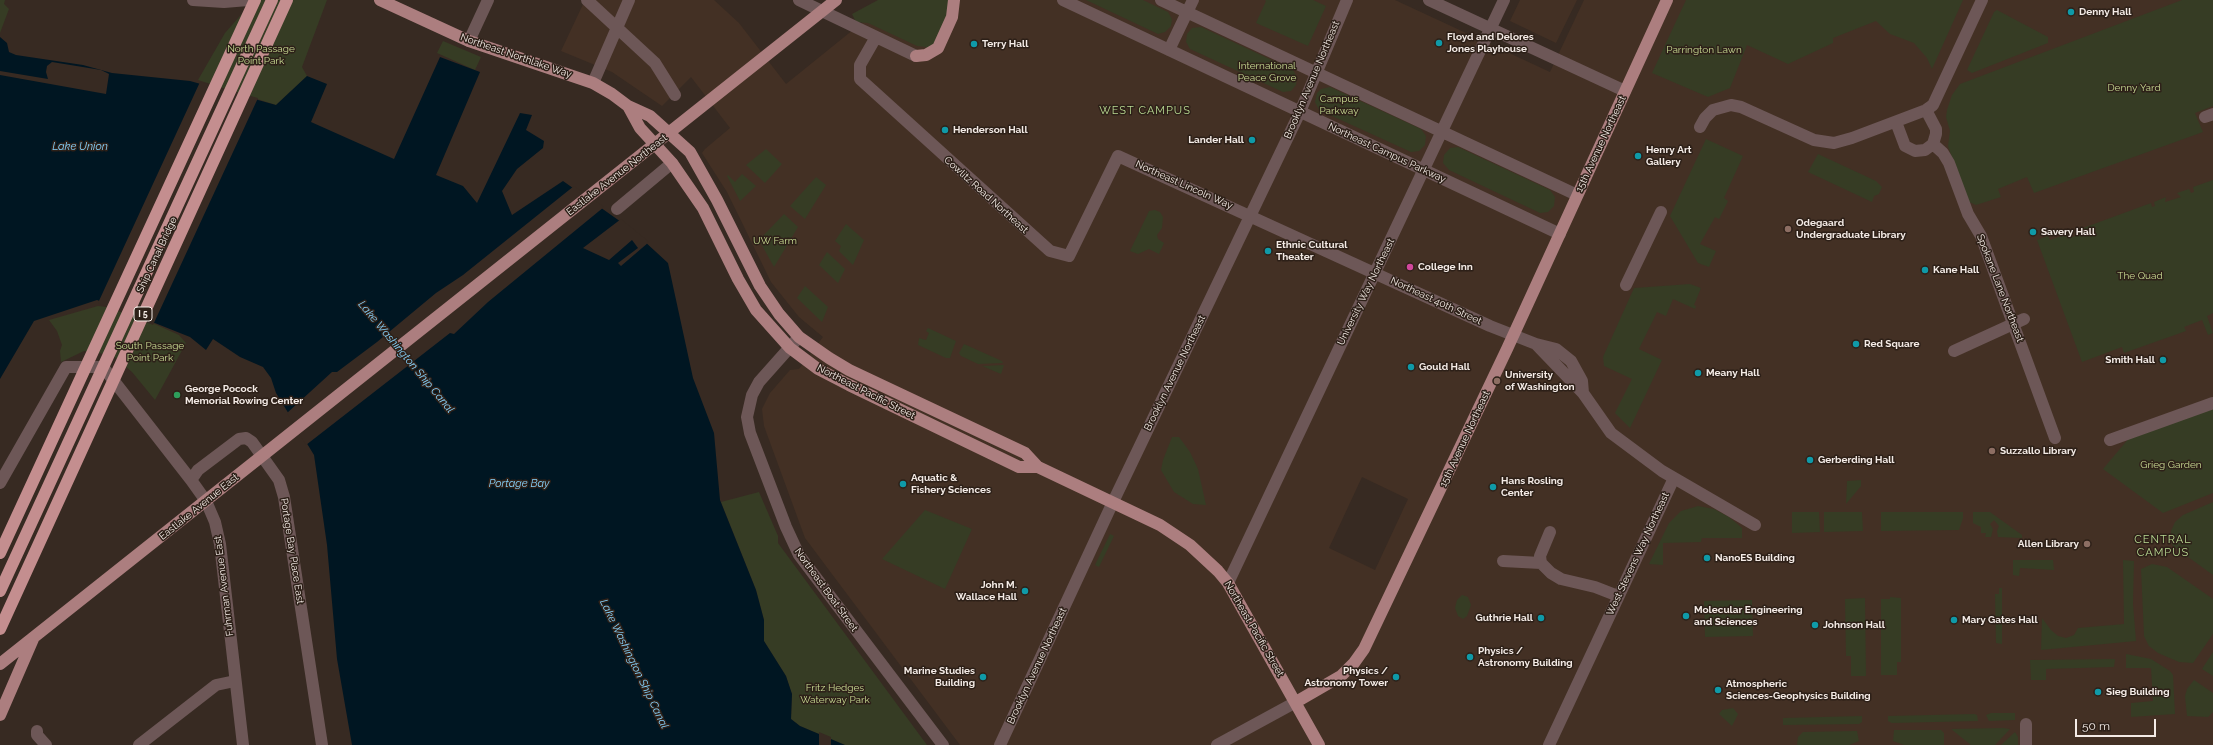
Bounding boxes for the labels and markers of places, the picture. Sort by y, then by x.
place label: Denny Hall [2079,6,2132,18]
marker: Denny Hall [2066,7,2076,17]
place label: Floyd and Delores Jones Playhouse [1447,31,1534,54]
place label: Terry Hall [982,38,1028,50]
marker: Floyd and Delores Jones Playhouse [1434,38,1444,48]
marker: Terry Hall [969,39,979,49]
place label: Henderson Hall [953,124,1028,136]
marker: Henderson Hall [940,125,950,135]
place label: Lander Hall [1188,134,1244,146]
marker: Lander Hall [1247,135,1257,145]
place label: Henry Art Gallery [1646,144,1692,168]
marker: Henry Art Gallery [1633,151,1643,161]
place label: Odegaard Undergraduate Library [1796,217,1906,240]
marker: Odegaard Undergraduate Library [1783,224,1793,234]
place label: Savery Hall [2041,226,2095,238]
marker: Savery Hall [2028,227,2038,237]
place label: Ethnic Cultural Theater [1276,239,1347,262]
marker: Ethnic Cultural Theater [1263,246,1273,256]
place label: College Inn [1418,261,1473,273]
marker: College Inn [1405,262,1415,272]
place label: Kane Hall [1933,264,1979,276]
marker: Kane Hall [1920,265,1930,275]
place label: Red Square [1864,338,1919,350]
marker: Red Square [1851,339,1861,349]
place label: Smith Hall [2105,354,2155,366]
marker: Smith Hall [2158,355,2168,365]
place label: Gould Hall [1419,361,1470,373]
marker: Gould Hall [1406,362,1416,372]
place label: Meany Hall [1706,367,1760,379]
marker: Meany Hall [1693,368,1703,378]
place label: University of Washington [1505,369,1575,392]
marker: University of Washington [1492,376,1502,386]
place label: George Pocock Memorial Rowing Center [185,383,303,406]
marker: George Pocock Memorial Rowing Center [172,390,182,400]
place label: Suzzallo Library [2000,445,2076,457]
marker: Suzzallo Library [1987,446,1997,456]
place label: Gerberding Hall [1818,454,1895,466]
marker: Gerberding Hall [1805,455,1815,465]
place label: Aquatic & Fishery Sciences [911,472,991,496]
place label: Hans Rosling Center [1501,475,1563,498]
marker: Aquatic & Fishery Sciences [898,479,908,489]
marker: Hans Rosling Center [1488,482,1498,492]
place label: Allen Library [2018,538,2079,550]
marker: Allen Library [2082,539,2092,549]
place label: NanoES Building [1715,552,1795,564]
marker: NanoES Building [1702,553,1712,563]
place label: John M. Wallace Hall [956,579,1017,602]
marker: John M. Wallace Hall [1020,586,1030,596]
place label: Molecular Engineering and Sciences [1694,604,1803,628]
marker: Molecular Engineering and Sciences [1681,611,1691,621]
place label: Guthrie Hall [1475,612,1533,624]
marker: Guthrie Hall [1536,613,1546,623]
place label: Mary Gates Hall [1962,614,2038,626]
marker: Mary Gates Hall [1949,615,1959,625]
place label: Johnson Hall [1823,619,1885,631]
marker: Johnson Hall [1810,620,1820,630]
place label: Physics / Astronomy Building [1478,645,1573,668]
marker: Physics / Astronomy Building [1465,652,1475,662]
place label: Marine Studies Building [904,665,975,688]
place label: Physics / Astronomy Tower [1304,665,1388,688]
marker: Marine Studies Building [978,672,988,682]
marker: Physics / Astronomy Tower [1391,672,1401,682]
place label: Atmospheric Sciences-Geophysics Building [1726,678,1871,702]
marker: Atmospheric Sciences-Geophysics Building [1713,685,1723,695]
place label: Sieg Building [2106,686,2169,698]
marker: Sieg Building [2093,687,2103,697]

